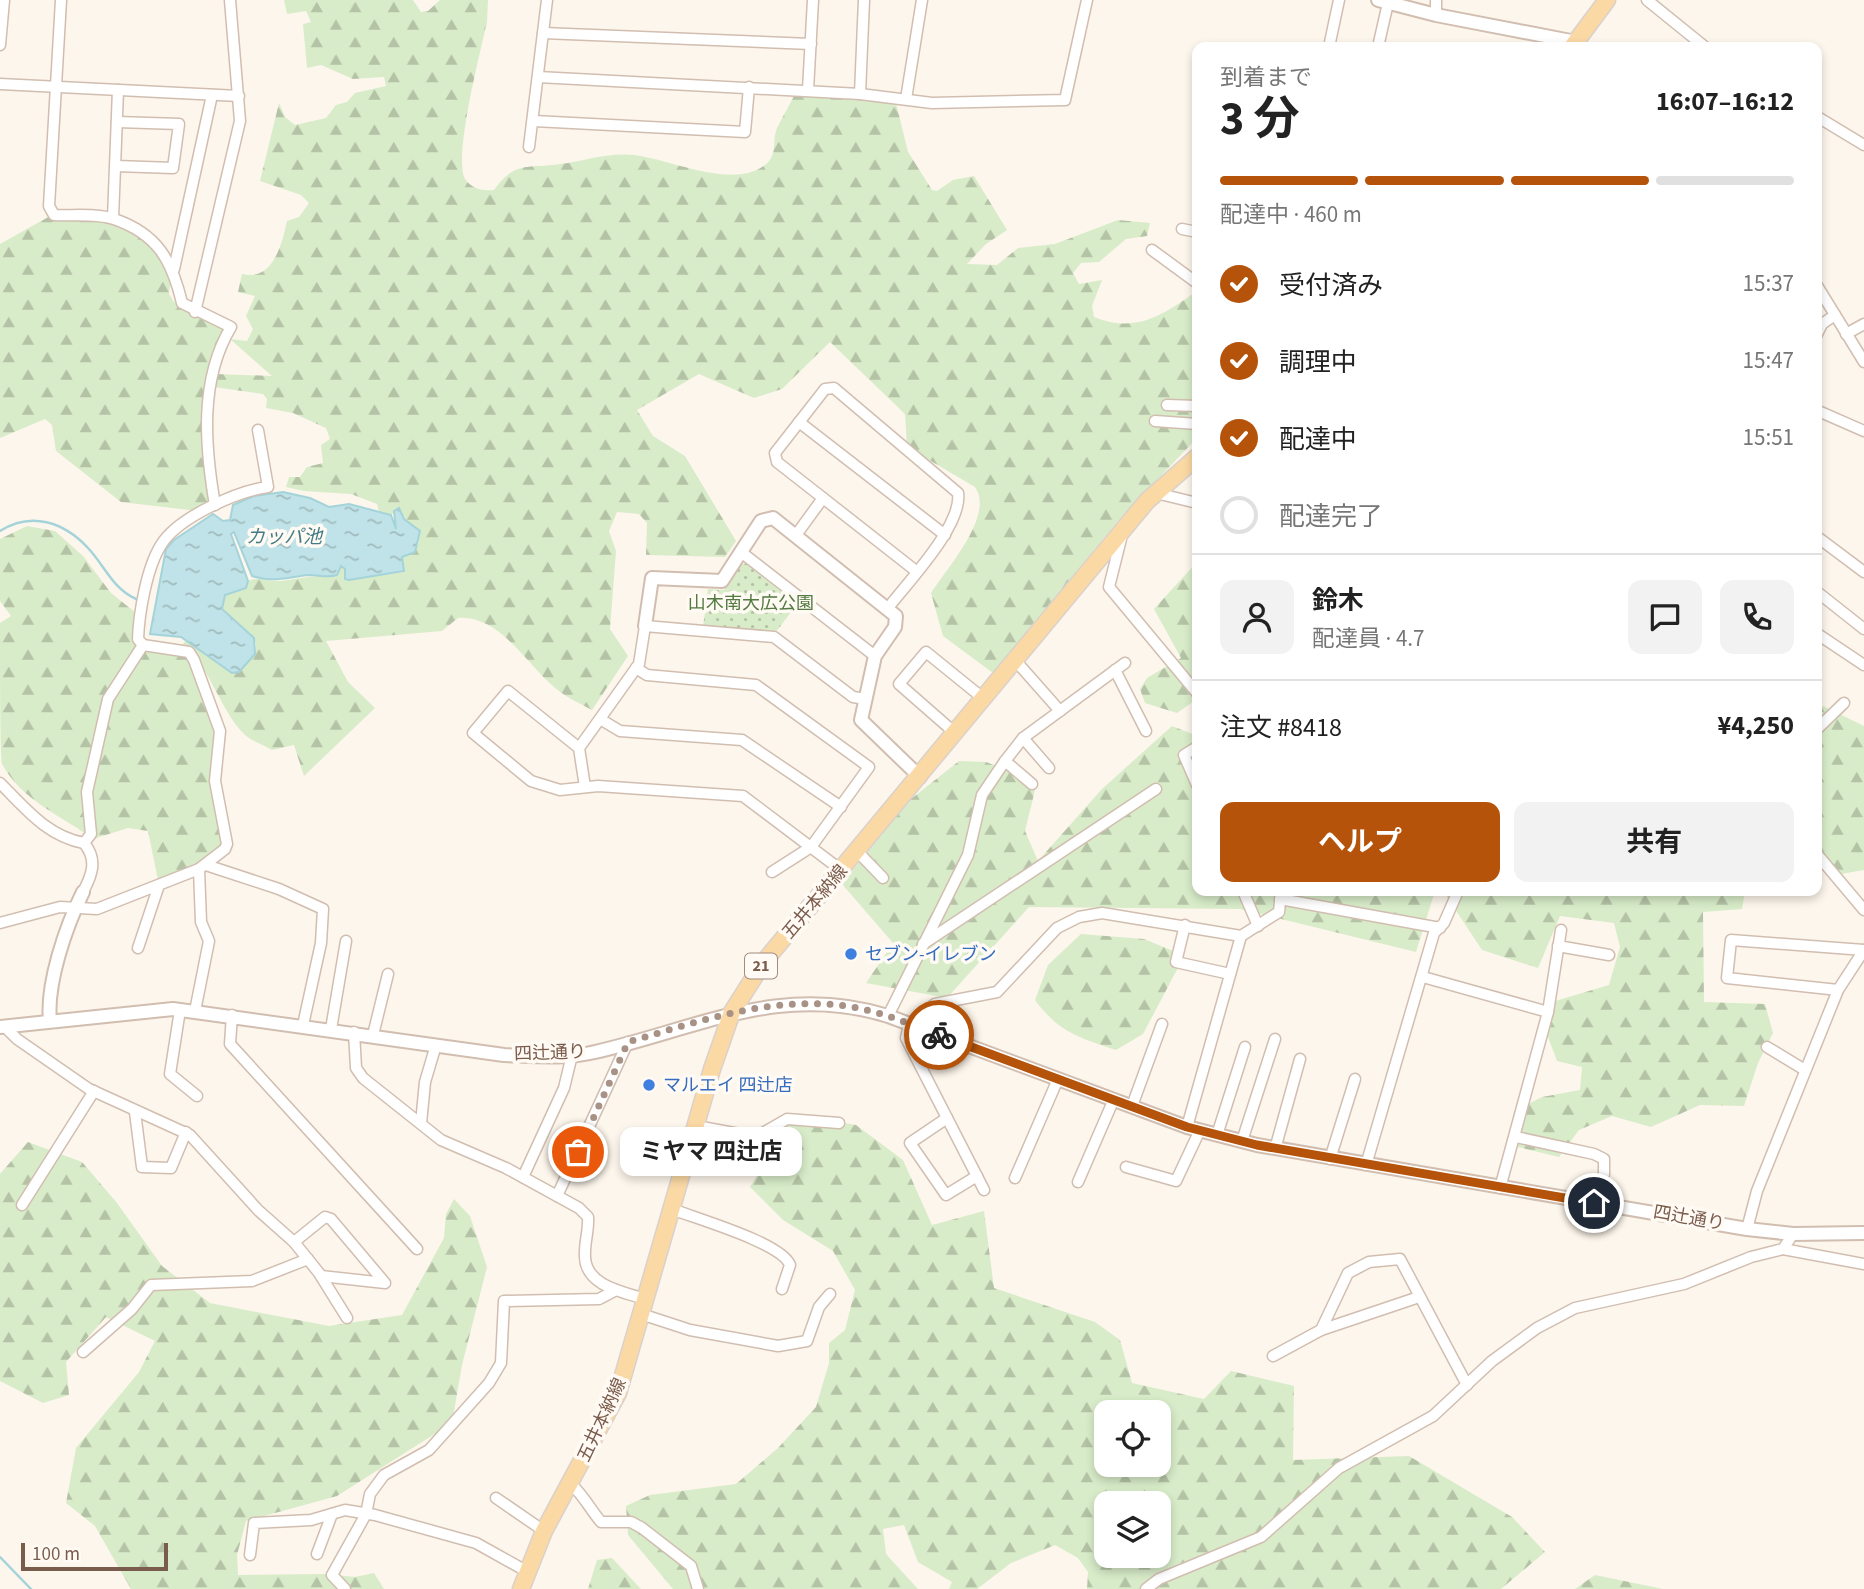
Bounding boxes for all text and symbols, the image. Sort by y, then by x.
text: 到着まで [1220,61,1312,94]
text: 16:07–16:12 [1656,83,1794,120]
text: 3 分 [1220,87,1300,152]
text: 配達中 · 460 m [1220,198,1362,231]
icon: check [1220,265,1258,303]
text: 受付済み [1279,267,1383,304]
text: 15:37 [1743,267,1794,300]
icon: check [1220,342,1258,380]
text: 調理中 [1279,344,1357,381]
text: 15:47 [1743,344,1794,377]
icon: check [1220,419,1258,457]
text: 配達中 [1279,421,1357,458]
text: 15:51 [1743,421,1794,454]
text: 配達完了 [1279,498,1383,535]
water label: カッパ池 [246,524,324,551]
button: person [1220,580,1294,654]
button: chat [1628,580,1702,654]
button: phone [1720,580,1794,654]
text: 鈴木 [1312,582,1364,619]
park label: 山木南大広公園 [688,591,814,616]
text: 配達員 · 4.7 [1312,622,1425,655]
text: ¥4,250 [1718,707,1794,744]
text: 注文 #8418 [1220,709,1342,746]
button: ヘルプ [1220,802,1500,882]
button: 共有 [1514,802,1794,882]
street label: 五井本納線 [776,859,854,945]
place label: セブン-イレブン [865,942,997,967]
marker: セブン-イレブン [843,946,859,962]
road number: 21 [745,954,777,978]
courier [904,1000,974,1070]
icon: bike [920,1016,958,1054]
street label: 四辻通り [514,1039,586,1067]
place label: マルエイ 四辻店 [663,1073,793,1098]
marker: マルエイ 四辻店 [641,1077,657,1093]
pin [548,1122,608,1182]
callout: ミヤマ 四辻店 [620,1128,802,1176]
icon: bag [559,1133,597,1171]
text: ミヤマ 四辻店 [640,1135,782,1168]
pin [1564,1173,1624,1233]
icon: home [1575,1184,1613,1222]
street label: 四辻通り [1651,1199,1727,1237]
street label: 五井本納線 [572,1374,632,1466]
map controls [1094,1400,1171,1568]
button: locate [1094,1400,1171,1477]
button: layers [1094,1491,1171,1568]
scale bar [21,1540,168,1572]
text: 100 m [32,1541,80,1568]

